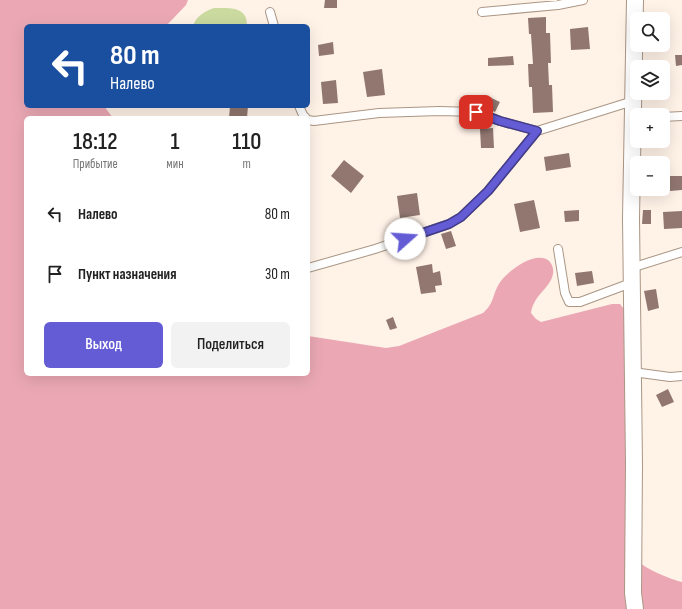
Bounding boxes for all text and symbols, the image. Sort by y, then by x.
map controls [630,12,670,196]
button: search [630,12,670,52]
text: 80 m [110,39,159,72]
icon: left [44,40,96,92]
button: layers [630,60,670,100]
text: Налево [110,73,155,94]
pin [459,95,493,129]
icon: arrive [465,101,487,123]
button: + [630,108,670,148]
text: 18:12 [73,127,117,156]
text: 1 [170,127,179,156]
text: 110 [232,127,261,156]
text: Прибытие [73,156,118,172]
text: мин [166,156,184,172]
text: m [243,156,251,172]
button: − [630,156,670,196]
icon: left [44,203,66,225]
text: Налево [78,205,118,224]
text: 80 m [265,205,290,224]
position arrow [384,218,426,260]
icon: arrive [44,263,66,285]
text: Пункт назначения [78,265,176,284]
text: 30 m [265,265,290,284]
button: Выход [44,322,163,368]
button: Поделиться [171,322,290,368]

